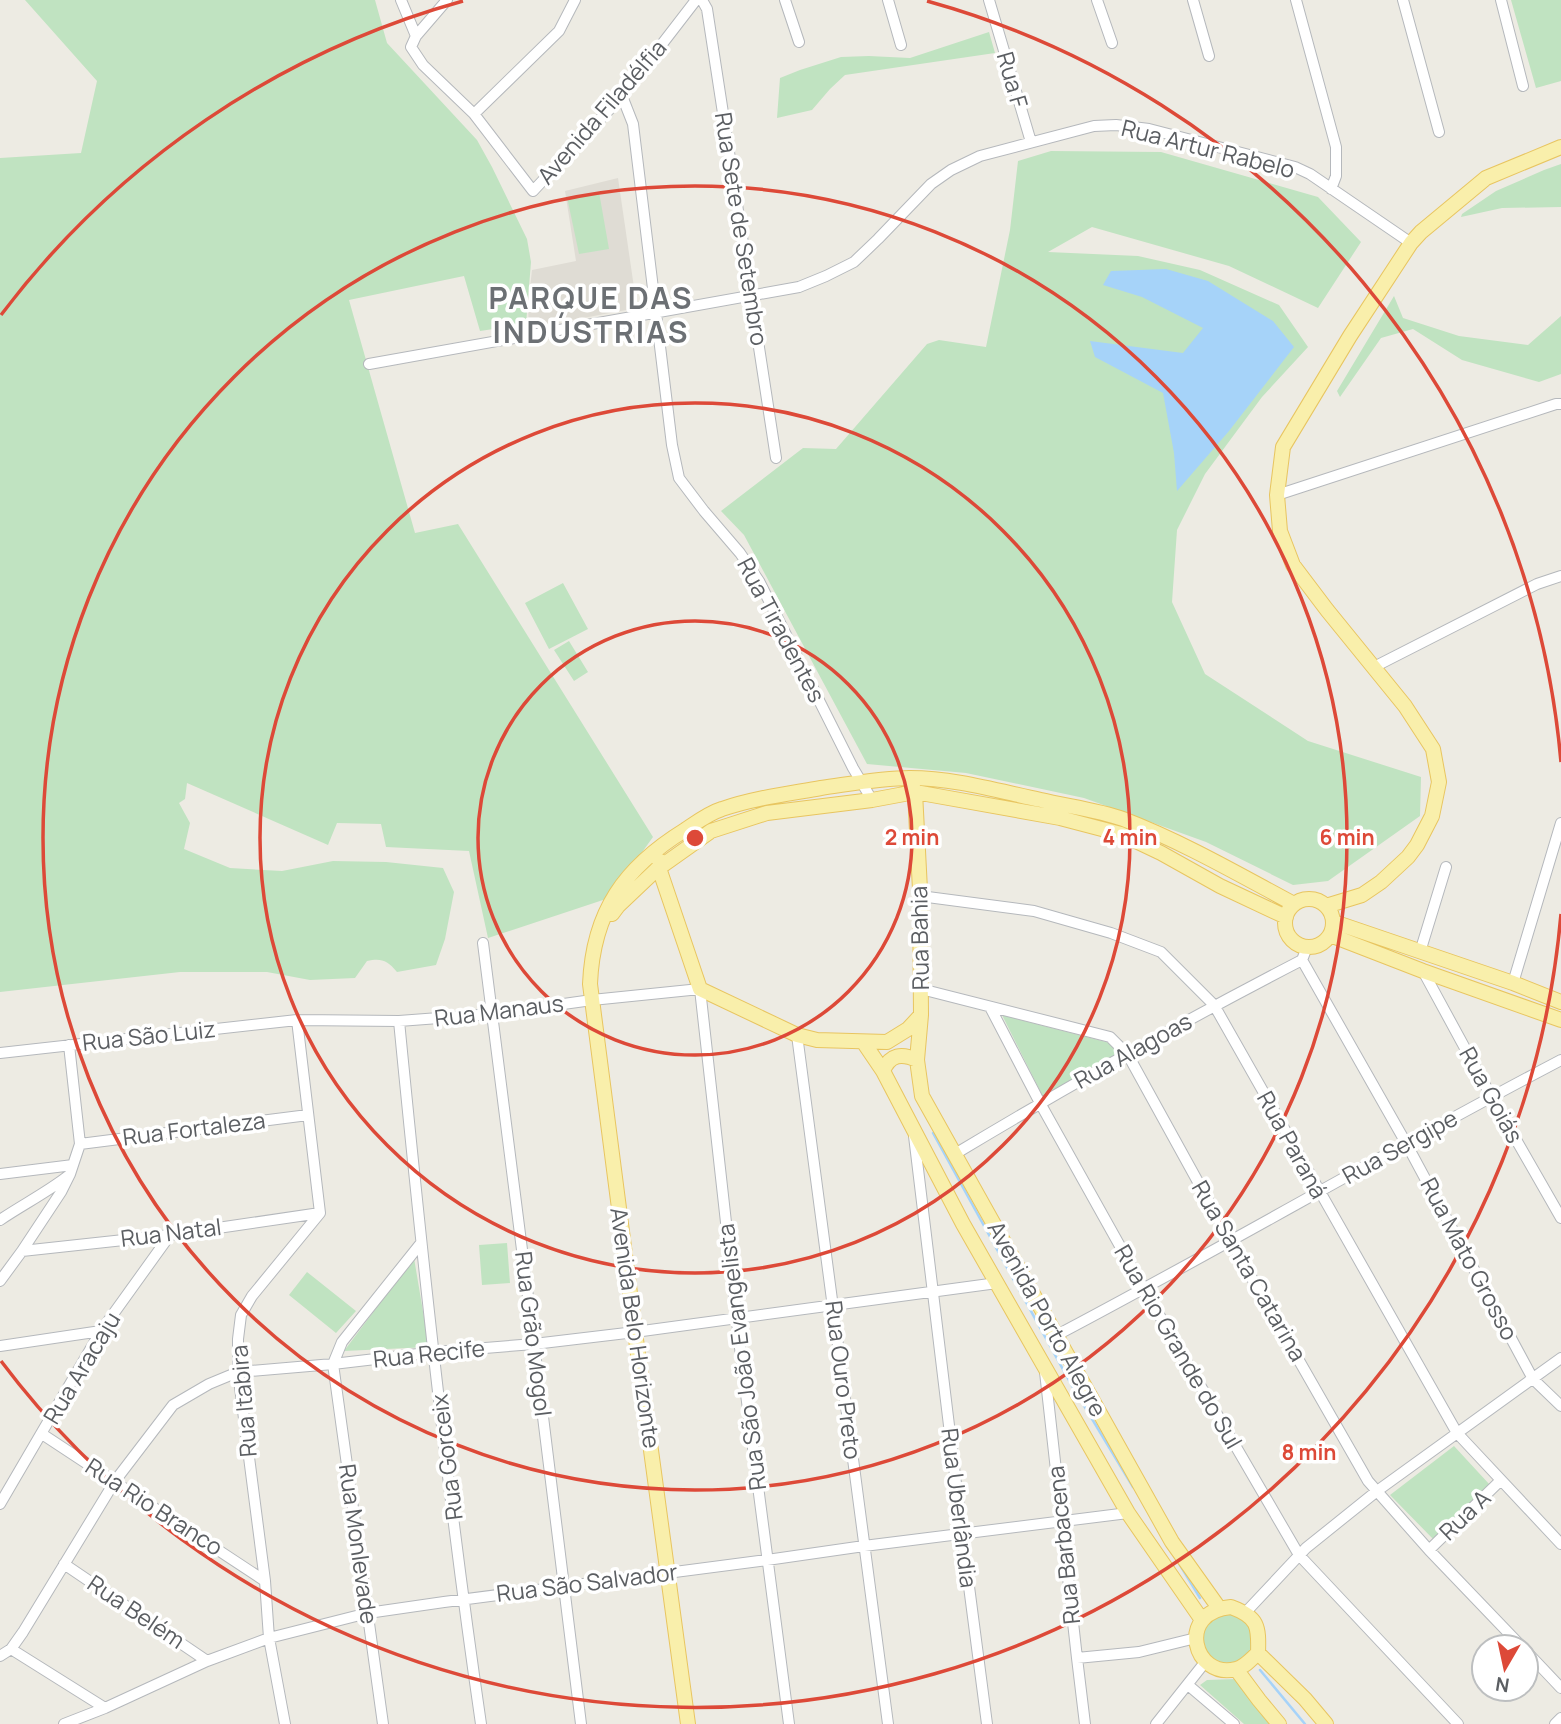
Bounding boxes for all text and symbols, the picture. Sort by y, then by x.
street label: Avenida Filadélfia [529,32,673,191]
street label: Rua F [990,48,1036,112]
street label: Rua Sete de Setembro [708,110,776,348]
street label: Rua Artur Rabelo [1118,111,1298,185]
district label: PARQUE DAS INDÚSTRIAS [489,277,693,352]
street label: Rua Tiradentes [730,551,834,708]
text: 2 min [885,823,939,851]
text: 4 min [1103,823,1157,851]
text: 6 min [1319,823,1375,851]
centre of rings [683,826,707,850]
street label: Rua Bahia [902,886,936,990]
street label: Rua Manaus [432,986,565,1034]
street label: Rua Alagoas [1068,1005,1197,1096]
street label: Rua São Luiz [81,1012,217,1058]
street label: Rua Goiás [1452,1041,1531,1148]
street label: Rua Paraná [1250,1085,1336,1204]
street label: Rua Sergipe [1336,1101,1463,1191]
street label: Rua Fortaleza [121,1103,267,1153]
street label: Rua Mato Grosso [1413,1171,1526,1346]
street label: Rua Santa Catarina [1185,1174,1315,1367]
street label: Avenida Belo Horizonte [603,1205,669,1450]
street label: Rua Natal [119,1210,223,1254]
street label: Avenida Porto Alegre [981,1215,1115,1422]
street label: Rua São João Evangelista [709,1222,773,1492]
street label: Rua Rio Grande do Sul [1107,1239,1250,1454]
street label: Rua Grão Mogol [508,1250,560,1418]
street label: Rua Ouro Preto [818,1299,870,1461]
street label: Rua Aracaju [35,1305,127,1430]
street label: Rua Recife [371,1331,486,1375]
street label: Rua Itabira [222,1344,264,1459]
street label: Rua Gorceix [422,1392,470,1522]
street label: Rua Uberlândia [934,1426,986,1590]
text: 8 min [1282,1438,1336,1466]
street label: Rua Rio Branco [80,1450,229,1563]
street label: Rua Monlevade [332,1462,386,1626]
street label: Rua Barbacena [1039,1464,1087,1626]
street label: Rua A [1432,1482,1497,1547]
street label: Rua São Salvador [494,1555,679,1609]
street label: Rua Belém [82,1567,192,1655]
north arrow [1470,1633,1540,1703]
text: N [1494,1671,1511,1699]

